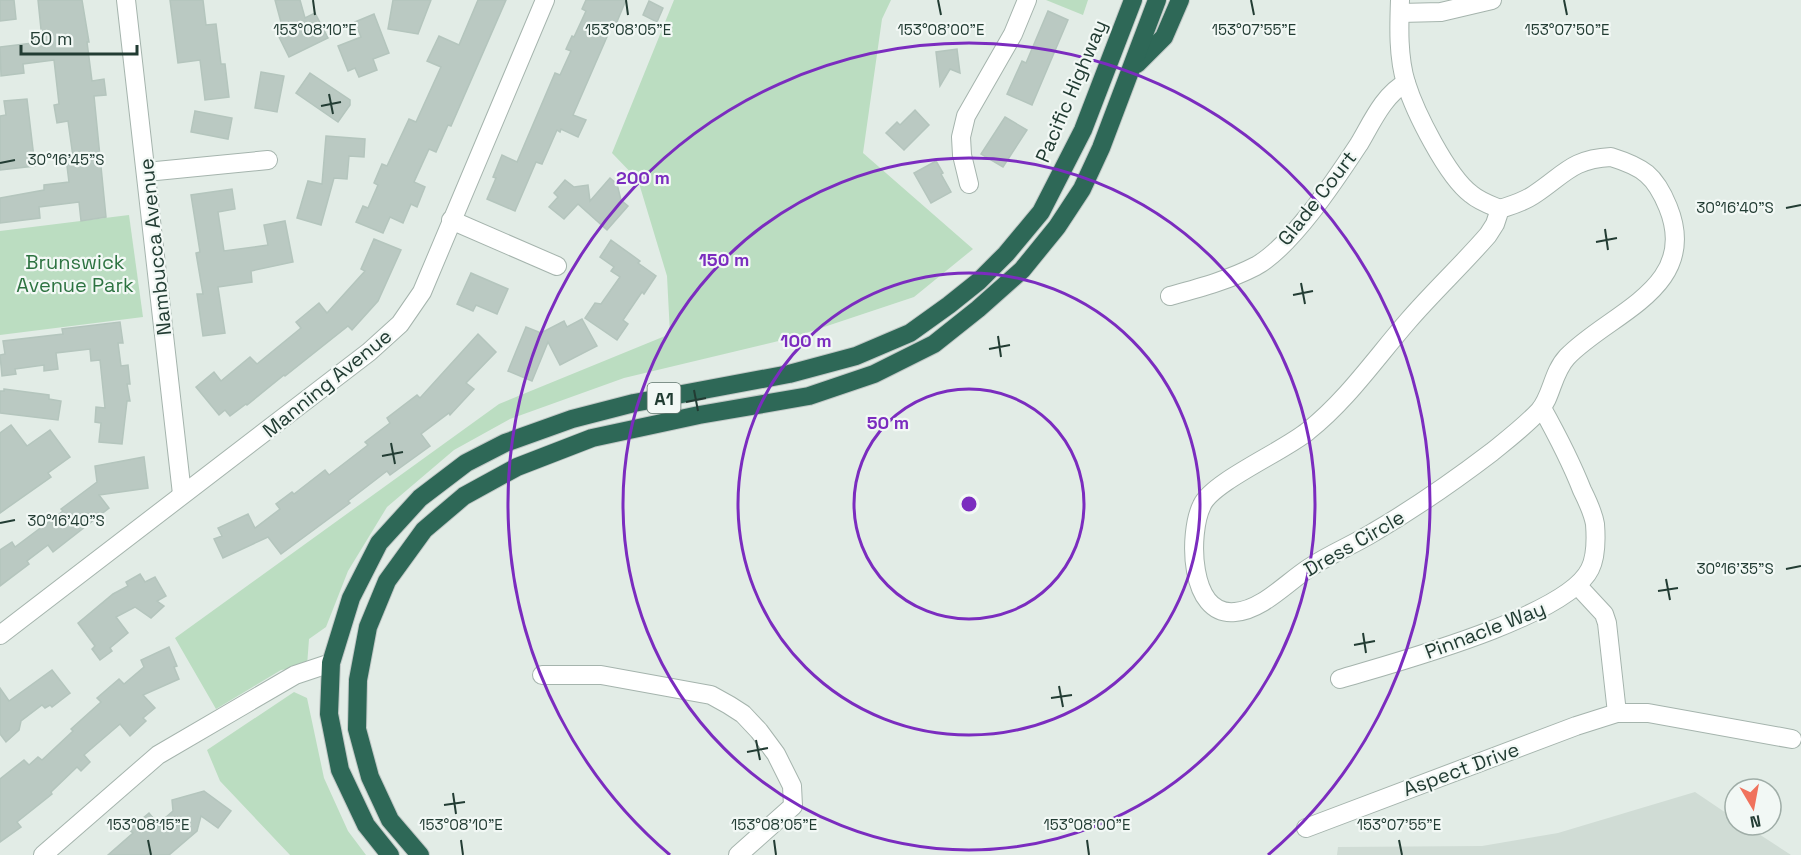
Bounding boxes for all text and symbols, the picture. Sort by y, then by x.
street label: Pacific Highway [1029,16,1113,166]
scale bar [21,18,136,56]
text: 153°08'10"E [273,20,357,39]
text: 153°08'05"E [585,20,671,39]
text: 153°08'00"E [898,20,984,39]
text: 153°07'55"E [1212,20,1296,39]
text: 153°07'50"E [1524,20,1610,39]
text: 50 m [30,27,72,50]
street label: Glade Court [1272,145,1362,251]
text: 30°16'45"S [28,150,104,169]
street label: Nambucca Avenue [133,157,177,337]
text: 200 m [616,166,670,189]
text: 30°16'40"S [1696,198,1774,217]
text: 150 m [699,248,749,271]
park label: Brunswick Avenue Park [16,249,134,298]
street label: Manning Avenue [257,323,397,443]
text: 100 m [780,329,832,352]
road number: A1 [648,383,680,413]
text: 50 m [867,411,909,434]
centre of rings [959,494,979,514]
street label: Dress Circle [1299,504,1409,582]
text: 30°16'40"S [27,511,105,530]
text: 30°16'35"S [1696,559,1774,578]
street label: Pinnacle Way [1421,595,1549,665]
street label: Aspect Drive [1399,736,1523,802]
north arrow [1723,777,1783,837]
text: N [1748,810,1763,833]
text: 153°08'15"E [107,815,189,834]
text: 153°08'10"E [419,815,503,834]
text: 153°08'05"E [731,815,817,834]
text: 153°08'00"E [1044,815,1130,834]
text: 153°07'55"E [1357,815,1441,834]

